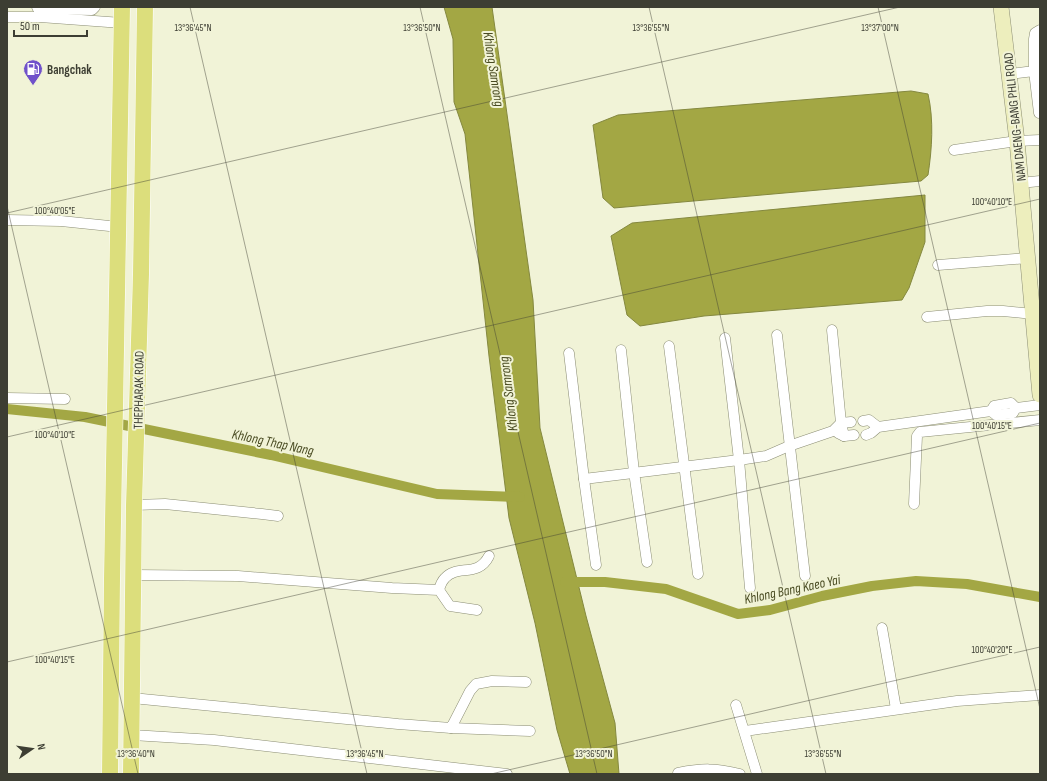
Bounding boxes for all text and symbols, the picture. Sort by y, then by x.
scale bar [14,12,87,38]
text: 50 m [20,19,40,34]
text: 13°36'45"N [174,22,212,34]
text: 13°36'50"N [403,22,441,34]
text: 13°36'55"N [633,22,669,34]
text: 13°37'00"N [861,22,899,34]
water label: Khlong Samrong [479,31,508,108]
street label: NAM DAENG-BANG PHLI ROAD [1000,52,1030,182]
fuel station icon: Bangchak [22,58,44,86]
place label: Bangchak [47,62,92,78]
text: 100°40'10"E [972,196,1012,208]
text: 100°40'05"E [35,205,75,217]
street label: THEPHARAK ROAD [130,351,148,429]
water label: Khlong Samrong [495,355,522,432]
text: 100°40'15"E [972,420,1012,432]
water label: Khlong Thap Nang [230,426,316,460]
text: 100°40'10"E [35,429,75,441]
water label: Khlong Bang Kaeo Yai [743,571,842,608]
text: 100°40'20"E [972,644,1013,656]
text: 100°40'15"E [35,654,75,666]
north arrow [12,729,52,769]
text: N [34,743,48,751]
text: 13°36'40"N [117,748,155,760]
text: 13°36'45"N [346,748,384,760]
text: 13°36'50"N [575,748,613,760]
text: 13°36'55"N [805,748,841,760]

